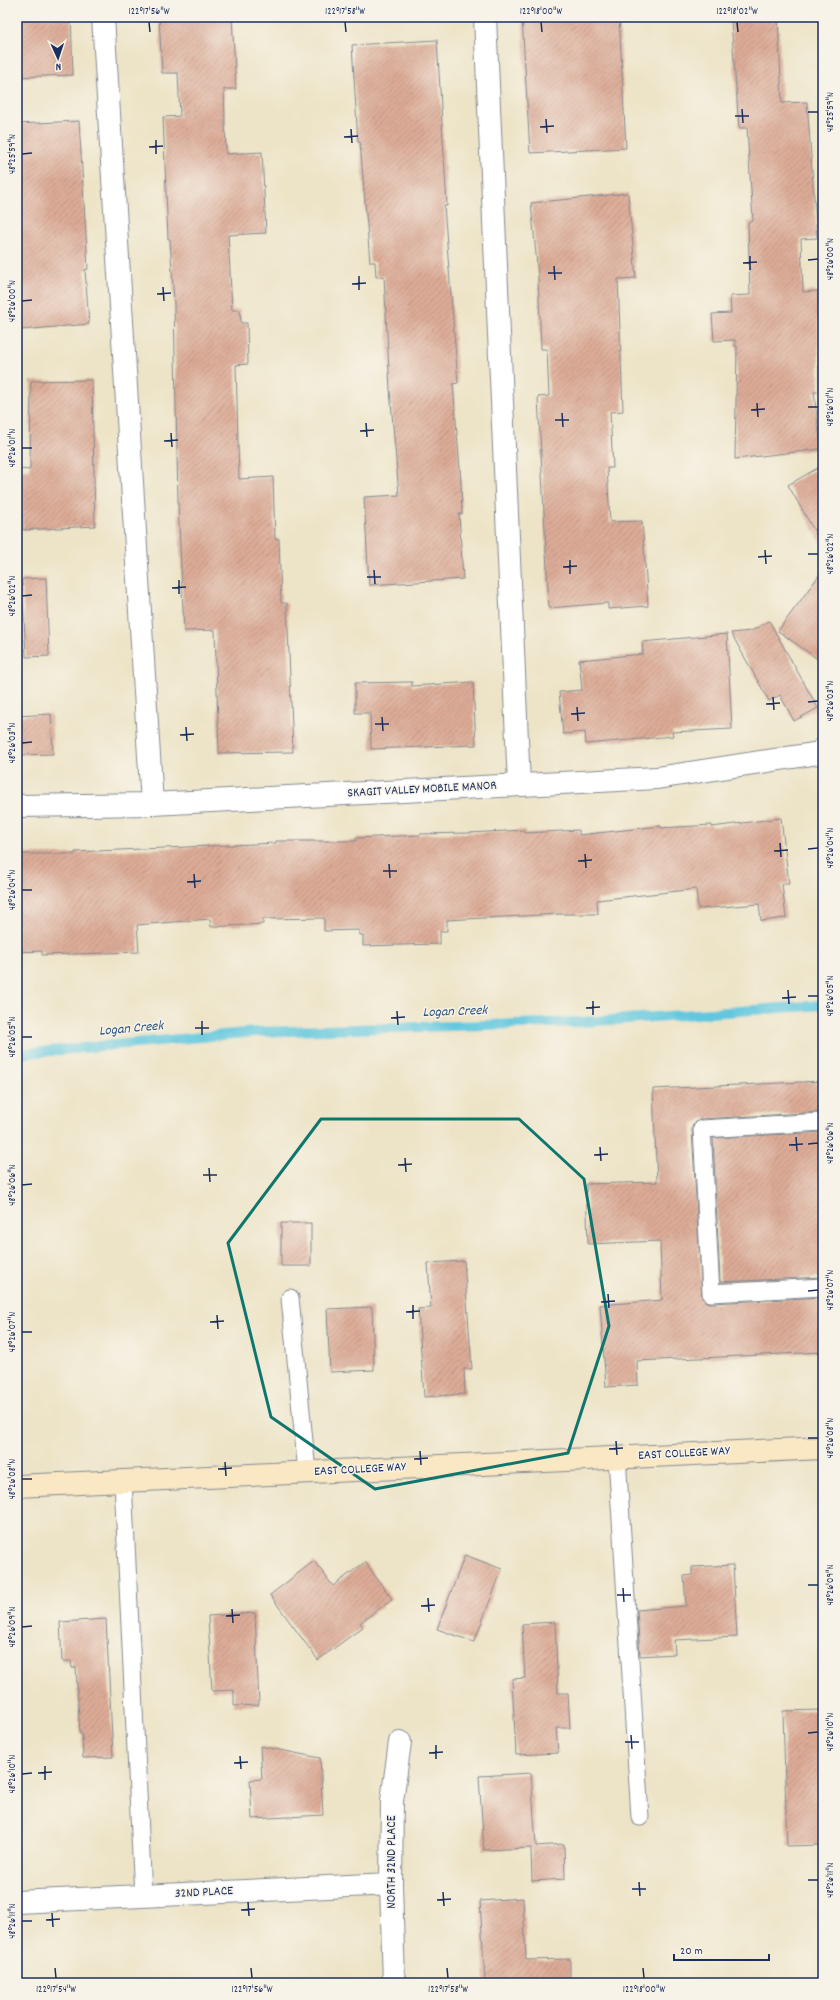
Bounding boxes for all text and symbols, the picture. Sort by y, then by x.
text: 122°17'56"W [129,5,170,19]
text: 122°17'58"W [325,5,365,19]
text: 122°18'00"W [520,5,563,19]
text: 122°18'02"W [716,5,758,19]
north arrow [38,38,78,78]
text: N [55,58,62,74]
text: 48°25'59"N [824,92,838,132]
text: 48°25'59"N [6,134,20,174]
text: 48°26'00"N [824,238,838,280]
text: 48°26'00"N [6,280,20,322]
text: 48°26'01"N [824,388,838,426]
text: 48°26'01"N [6,429,20,467]
text: 48°26'02"N [824,533,838,574]
text: 48°26'02"N [6,575,20,616]
text: 48°26'03"N [824,680,838,722]
text: 48°26'03"N [6,722,20,764]
street label: SKAGIT VALLEY MOBILE MANOR [347,777,497,803]
text: 48°26'04"N [824,828,838,868]
text: 48°26'04"N [6,870,20,910]
text: 48°26'05"N [824,975,838,1017]
water label: Logan Creek [422,1001,489,1023]
text: 48°26'05"N [6,1016,20,1058]
water label: Logan Creek [98,1016,165,1042]
text: 48°26'06"N [824,1122,838,1164]
text: 48°26'06"N [6,1164,20,1206]
text: 48°26'07"N [824,1270,838,1310]
text: 48°26'07"N [6,1312,20,1352]
text: 48°26'08"N [824,1418,838,1458]
street label: EAST COLLEGE WAY [638,1442,732,1466]
street label: EAST COLLEGE WAY [314,1458,408,1482]
text: 48°26'08"N [6,1459,20,1499]
text: 48°26'09"N [824,1564,838,1606]
text: 48°26'09"N [6,1606,20,1648]
text: 48°26'10"N [824,1713,838,1751]
text: 48°26'10"N [6,1755,20,1793]
street label: NORTH 32ND PLACE [383,1815,402,1909]
text: 48°26'11"N [824,1862,838,1898]
street label: 32ND PLACE [174,1882,234,1904]
text: 48°26'11"N [6,1903,20,1939]
scale bar [674,1936,769,1962]
text: 20 m [680,1943,703,1960]
text: 122°17'54"W [36,1983,76,1997]
text: 122°17'56"W [232,1983,273,1997]
text: 122°17'58"W [428,1983,468,1997]
text: 122°18'00"W [623,1983,666,1997]

